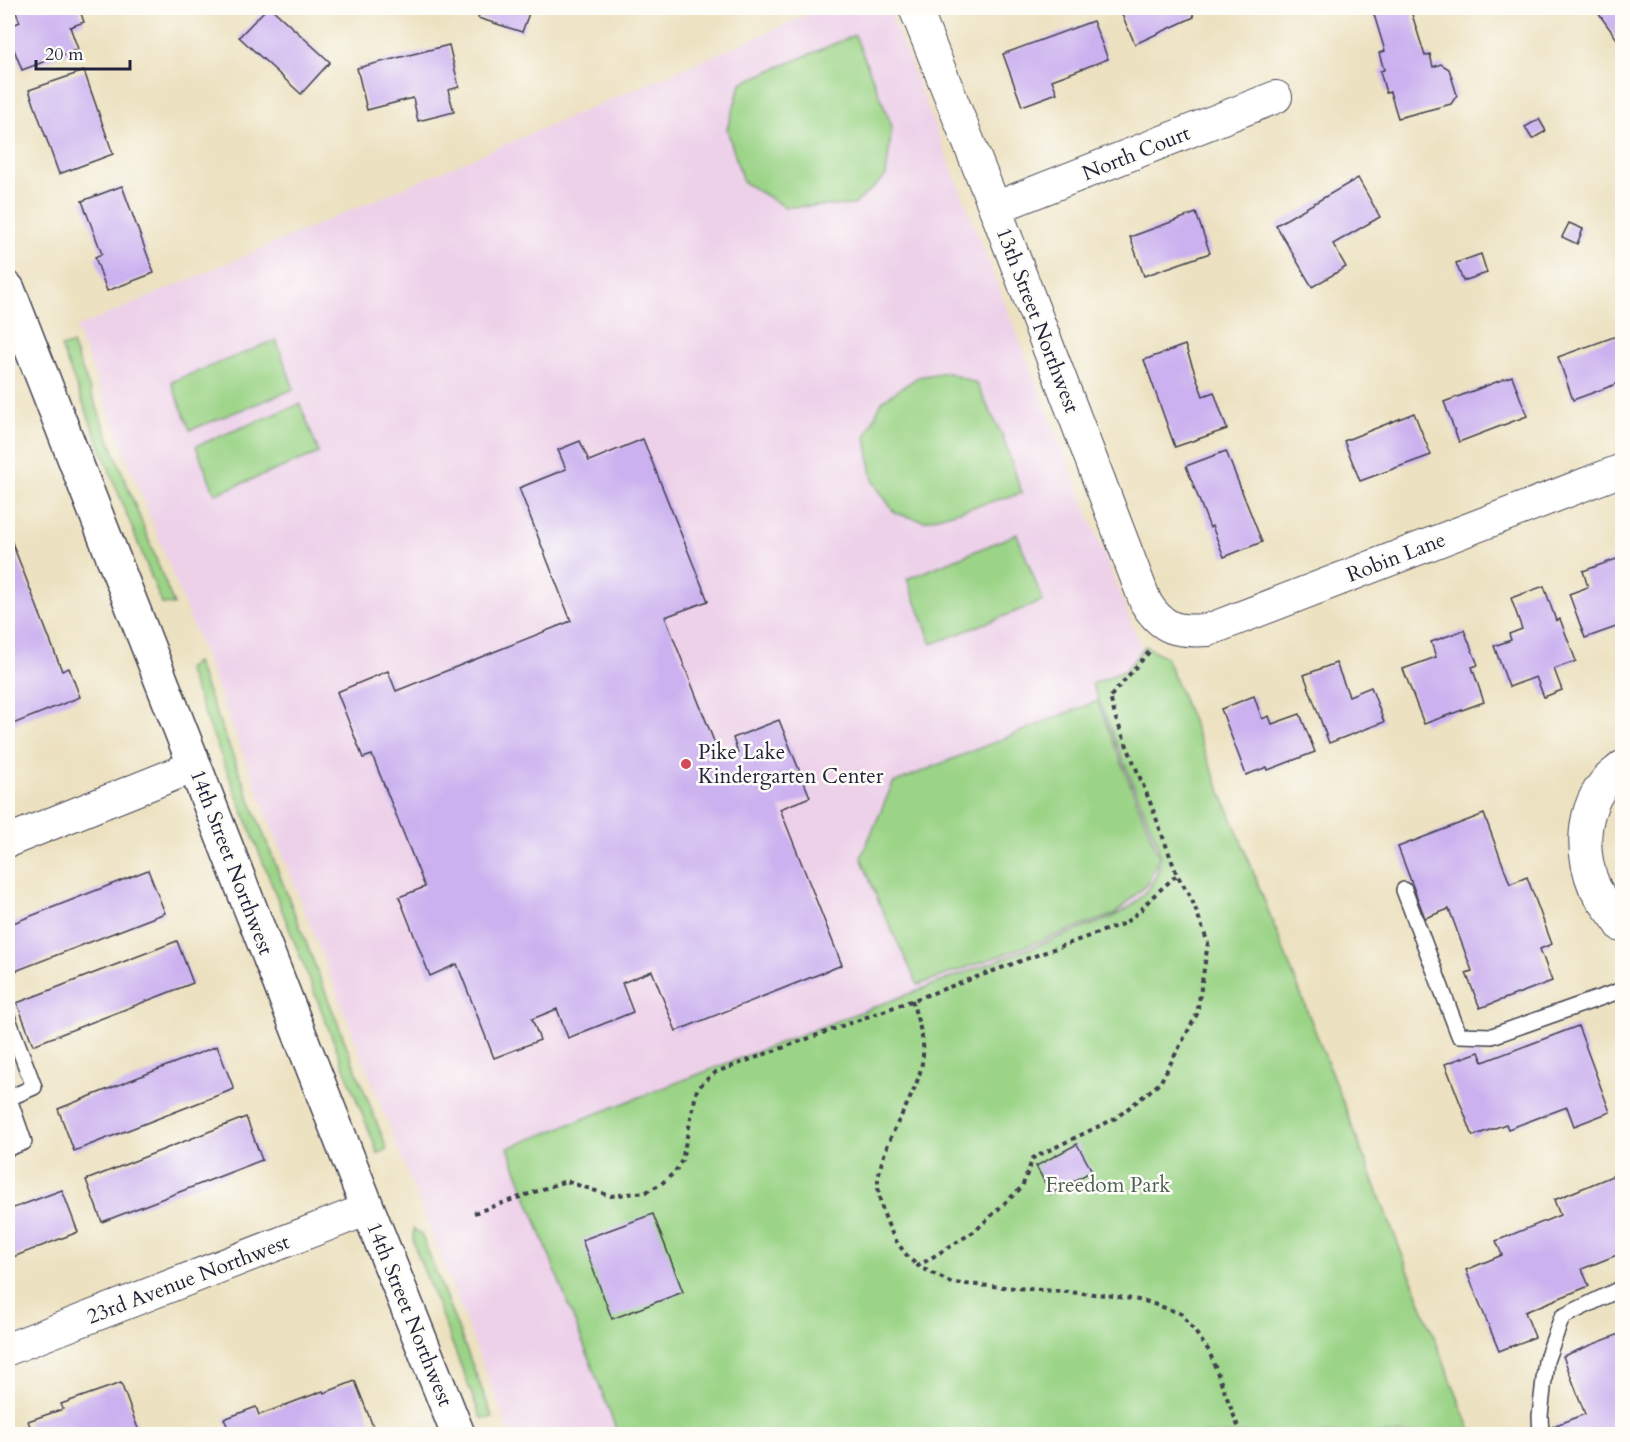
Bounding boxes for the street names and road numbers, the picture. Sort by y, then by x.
street label: North Court [1078,119,1195,188]
street label: 13th Street Northwest [989,223,1086,417]
street label: Robin Lane [1342,525,1450,590]
street label: 14th Street Northwest [183,765,280,959]
street label: 14th Street Northwest [359,1218,460,1411]
street label: 23rd Avenue Northwest [83,1227,294,1332]

